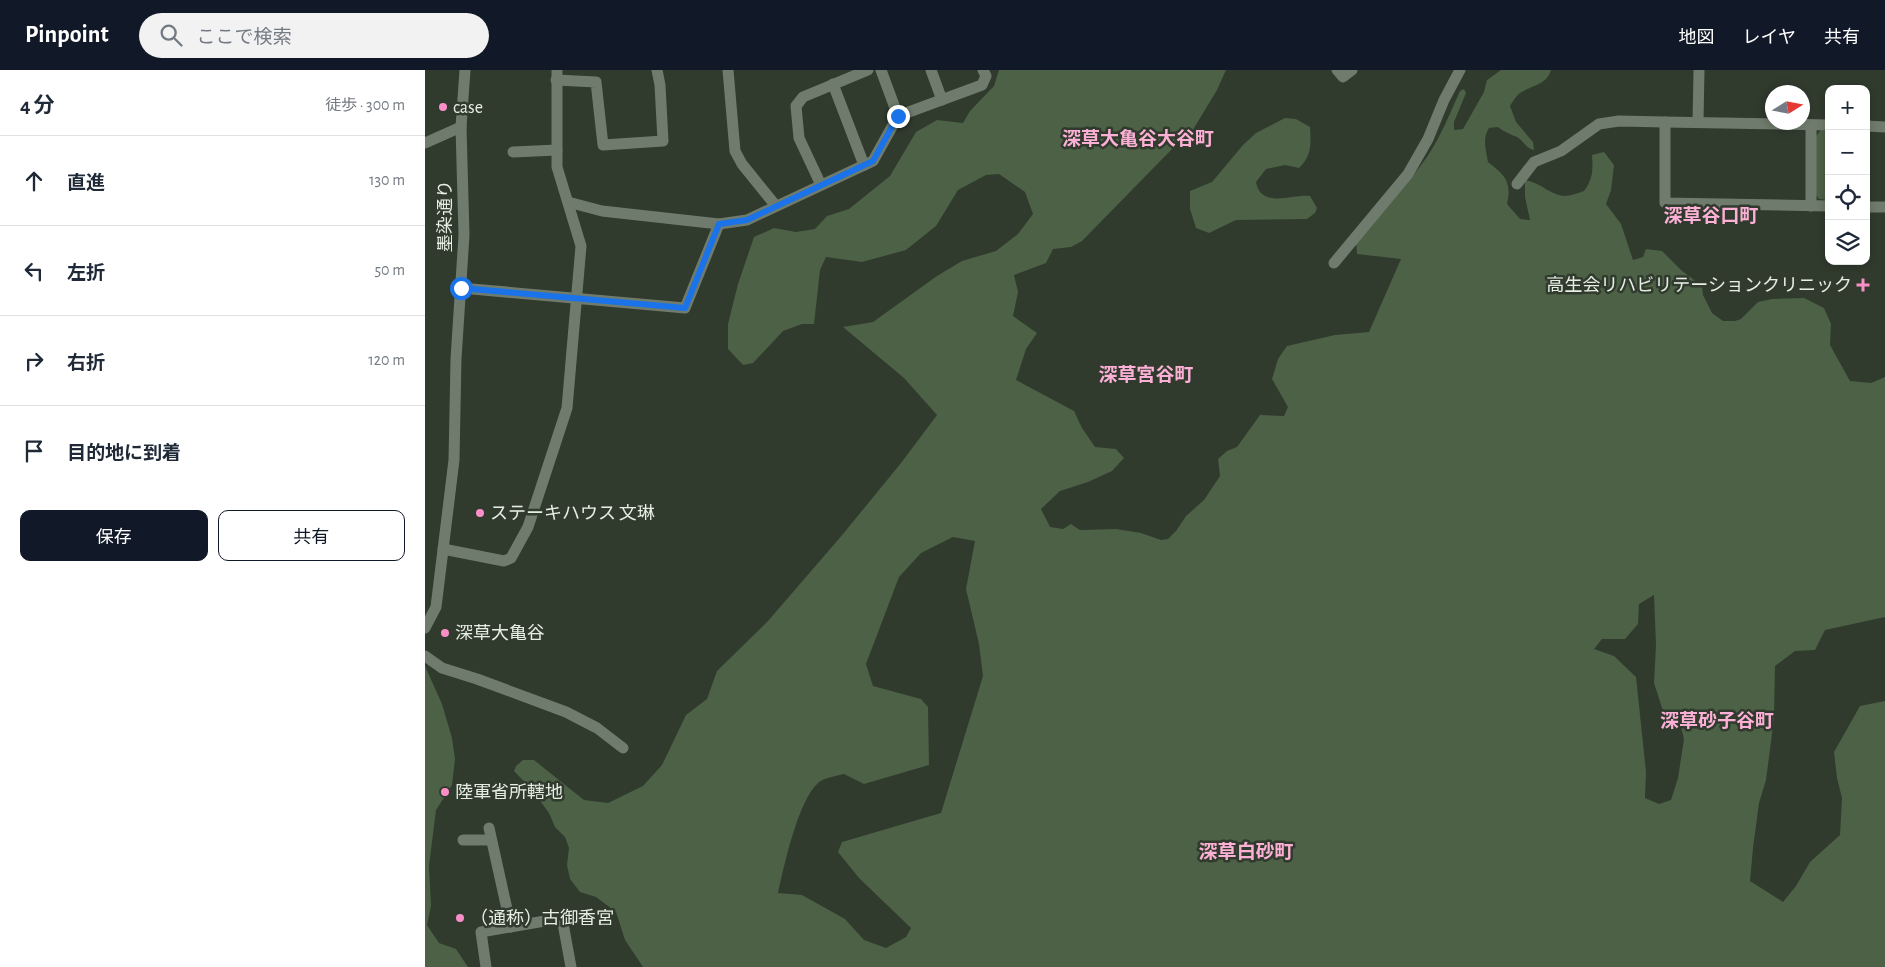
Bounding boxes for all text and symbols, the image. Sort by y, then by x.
search box [139,13,489,58]
icon: search [157,21,185,49]
text: Pinpoint [25,23,109,47]
text: ここで検索 [197,28,292,47]
text: 地図 [1679,29,1715,47]
text: レイヤ [1743,29,1796,47]
text: 共有 [1824,29,1860,47]
north arrow [1765,85,1810,130]
map controls [1825,85,1870,265]
button: + [1825,85,1870,130]
text: 4 分 [20,95,55,116]
text: 徒歩 · 300 m [325,97,405,113]
place label: case [453,99,483,117]
marker: case [437,101,449,113]
route end [887,105,910,128]
district label: 深草大亀谷大谷町 [1062,128,1214,149]
button: − [1825,130,1870,175]
icon: ahead [20,167,48,195]
text: 130 m [369,172,405,188]
text: 直進 [67,174,105,193]
button: locate [1825,175,1870,220]
street label: 墨染通り [435,180,455,252]
district label: 深草谷口町 [1663,206,1759,226]
button: layers [1825,220,1870,265]
icon: left [20,257,48,285]
text: 50 m [374,262,405,278]
text: 左折 [67,264,105,283]
place label: 高生会リハビリテーションクリニック [1546,276,1852,295]
route start [450,277,473,300]
marker: 高生会リハビリテーションクリニック [1856,278,1870,292]
icon: right [20,347,48,375]
text: 120 m [368,352,405,368]
text: 右折 [67,354,105,373]
district label: 深草宮谷町 [1098,365,1194,385]
icon: arrive [20,437,48,465]
text: 目的地に到着 [67,444,181,463]
place label: ステーキハウス 文琳 [490,504,655,523]
marker: ステーキハウス 文琳 [474,507,486,519]
button: 保存 [20,510,208,561]
button: 共有 [218,510,405,561]
place label: 深草大亀谷 [455,623,545,643]
marker: 深草大亀谷 [439,627,451,639]
district label: 深草砂子谷町 [1660,711,1774,731]
place label: 陸軍省所轄地 [455,783,563,802]
marker: 陸軍省所轄地 [439,786,451,798]
district label: 深草白砂町 [1198,841,1294,862]
place label: （通称）古御香宮 [470,908,614,928]
marker: （通称）古御香宮 [454,912,466,924]

